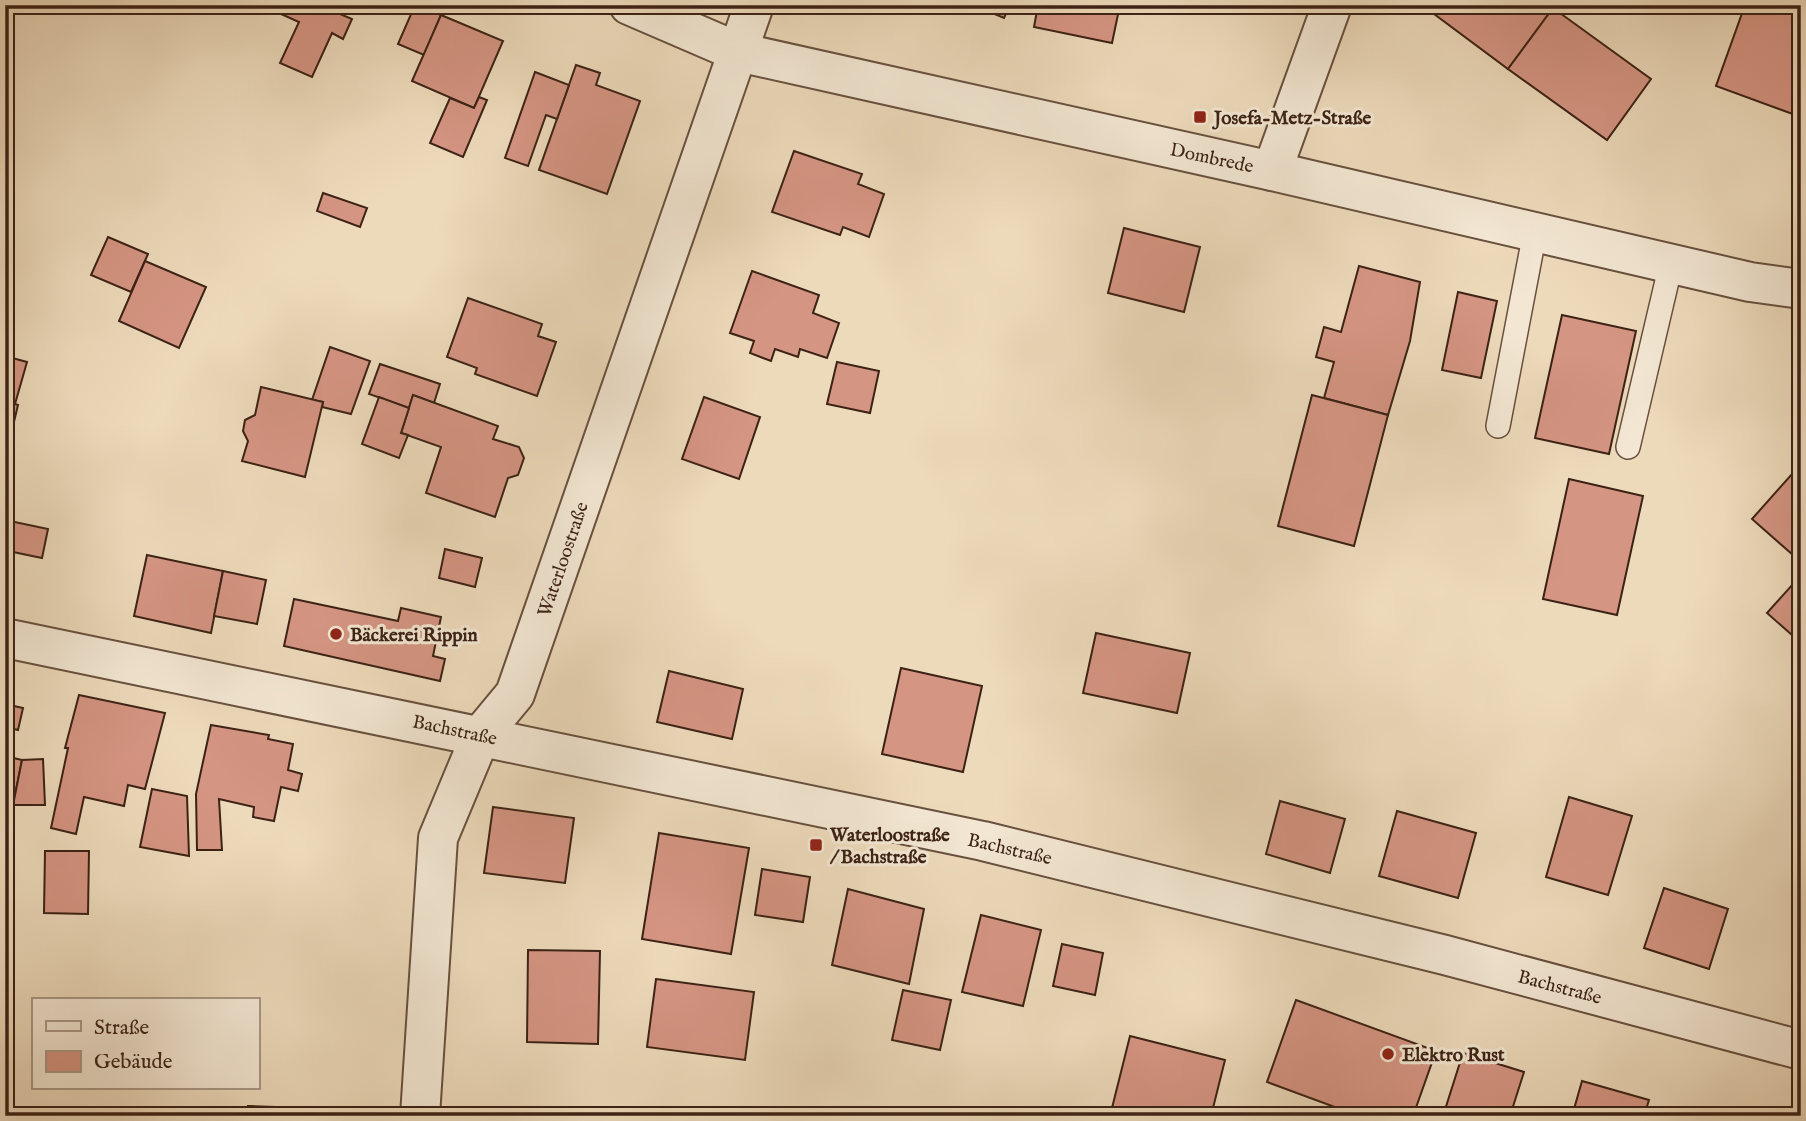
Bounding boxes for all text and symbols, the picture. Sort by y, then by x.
place label: Josefa-Metz-Straße [1211,107,1372,131]
marker: Josefa-Metz-Straße [1192,109,1208,125]
street label: Dombrede [1168,138,1256,180]
street label: Waterloostraße [533,499,595,620]
place label: Bäckerei Rippin [350,624,478,648]
marker: Bäckerei Rippin [328,626,344,642]
street label: Bachstraße [410,710,499,752]
place label: Waterloostraße / Bachstraße [829,824,950,870]
street label: Bachstraße [965,829,1054,871]
marker: Waterloostraße / Bachstraße [808,837,824,853]
street label: Bachstraße [1515,965,1604,1011]
legend [32,998,259,1090]
text: Straße [94,1015,150,1042]
place label: Elektro Rust [1402,1044,1505,1068]
marker: Elektro Rust [1380,1046,1396,1062]
text: Gebäude [94,1049,173,1076]

